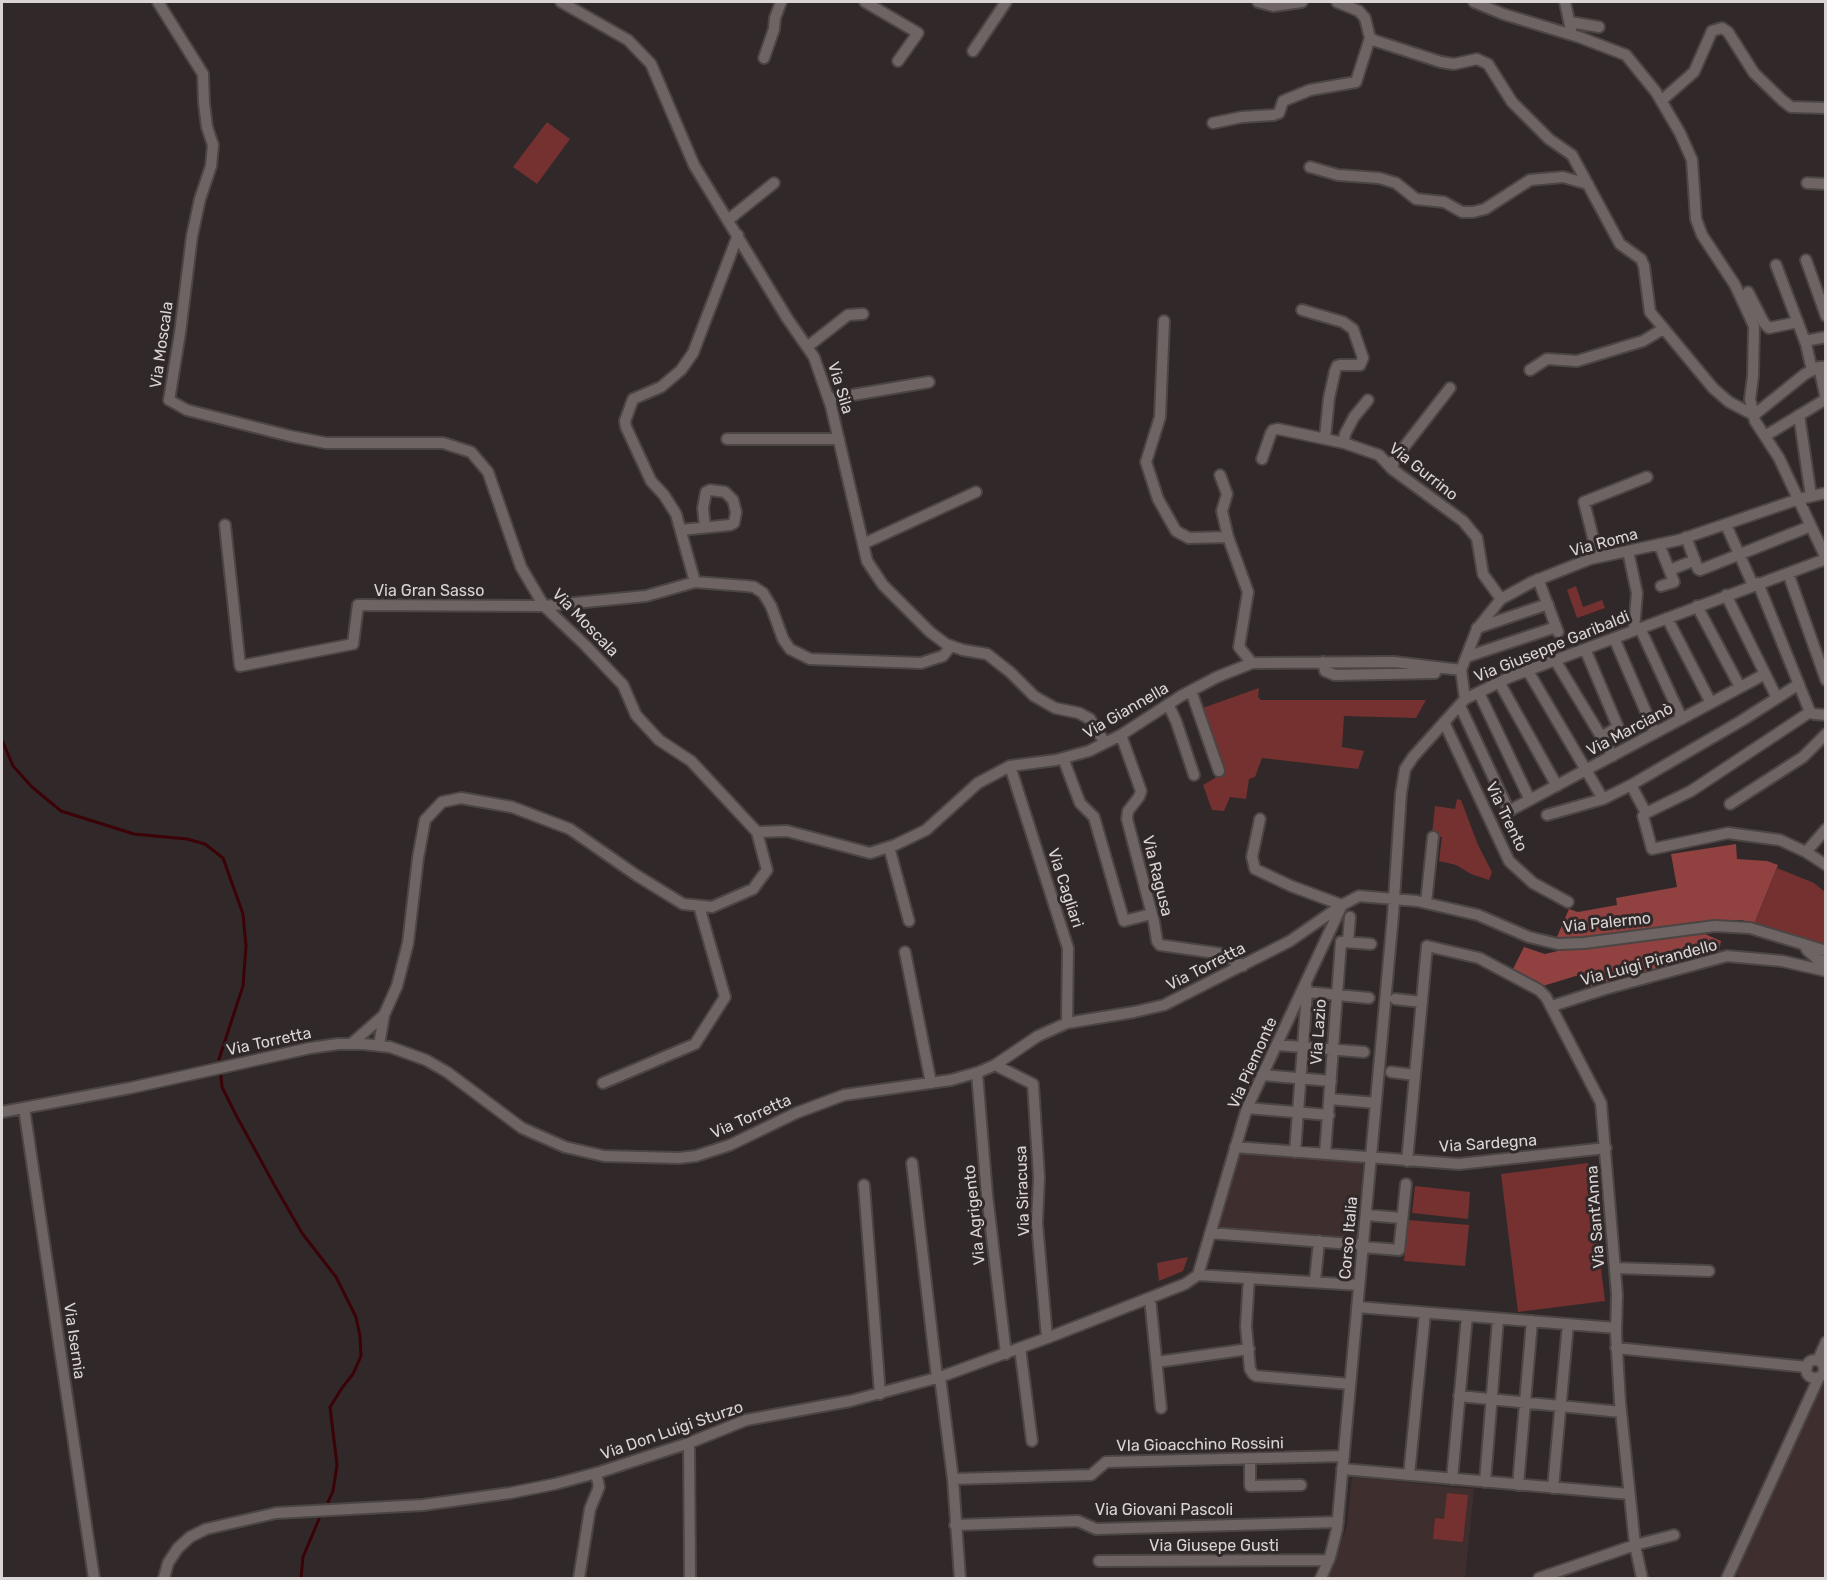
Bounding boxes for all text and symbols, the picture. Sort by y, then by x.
street label: Via Moscala [146,300,178,390]
street label: Via Sila [823,360,857,416]
street label: Via Gurrino [1385,439,1461,505]
street label: Via Roma [1568,525,1640,561]
street label: Via Gran Sasso [374,581,484,601]
street label: Via Moscala [548,585,622,661]
street label: Via Giuseppe Garibaldi [1472,607,1632,687]
street label: Via Giannella [1080,679,1172,743]
street label: Via Marcianò [1584,699,1676,761]
street label: Via Trento [1481,779,1531,855]
street label: Via Ragusa [1138,834,1176,918]
street label: Via Cagliari [1043,846,1087,930]
street label: Via Palermo [1562,909,1652,937]
street label: Via Luigi Pirandello [1579,936,1719,990]
street label: Via Torretta [1163,939,1249,995]
street label: Via Lazio [1307,998,1331,1066]
street label: Via Piemonte [1224,1014,1282,1112]
street label: Via Torretta [225,1024,313,1060]
street label: Via Torretta [708,1091,794,1143]
street label: Via Sardegna [1438,1131,1538,1157]
street label: Via Siracusa [1012,1145,1034,1237]
street label: Via Agrigento [960,1164,990,1266]
street label: Via Sant'Anna [1583,1165,1609,1269]
street label: Corso Italia [1336,1196,1362,1280]
street label: Via Isernia [59,1302,89,1380]
street label: Via Don Luigi Sturzo [598,1398,746,1464]
street label: VIa Gioacchino Rossini [1116,1434,1284,1456]
street label: Via Giovani Pascoli [1095,1500,1233,1520]
street label: Via Giusepe Gusti [1149,1536,1279,1556]

